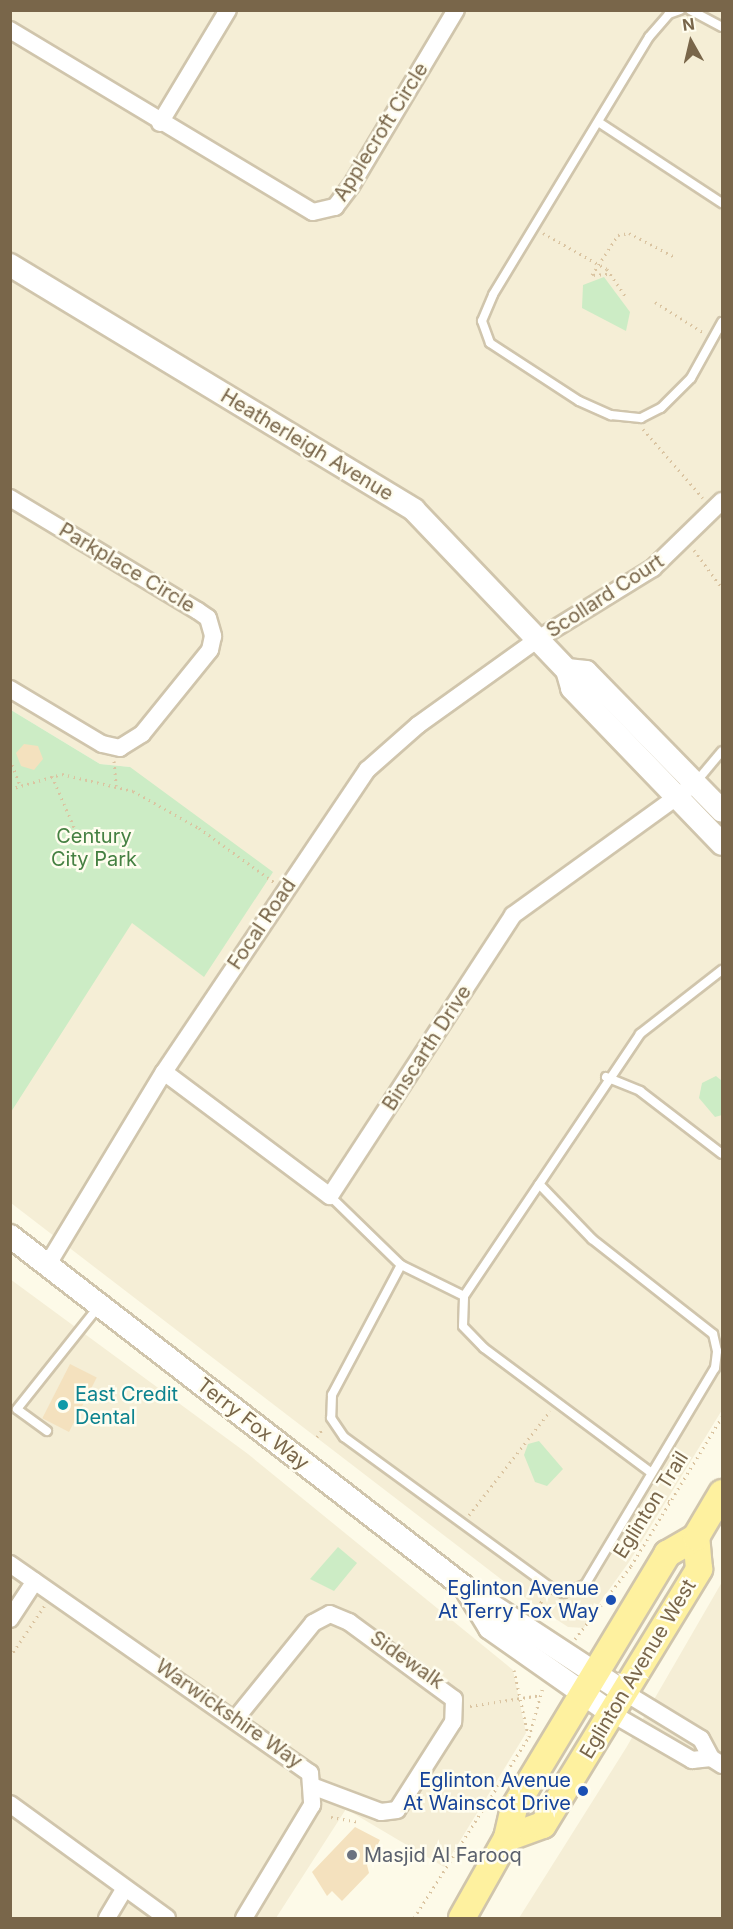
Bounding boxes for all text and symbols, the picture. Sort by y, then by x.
north arrow [661,12,721,72]
text: N [681,13,696,35]
street label: Applecroft Circle [329,58,433,206]
street label: Heatherleigh Avenue [216,384,398,506]
street label: Parkplace Circle [55,518,199,618]
street label: Scollard Court [542,549,668,643]
park label: Century City Park [51,824,137,871]
street label: Focal Road [223,874,301,974]
street label: Binscarth Drive [378,981,476,1115]
street label: Terry Fox Way [192,1373,314,1475]
place label: East Credit Dental [75,1382,178,1429]
marker: East Credit Dental [56,1398,70,1412]
street label: Eglinton Trail [609,1447,693,1563]
street label: Eglinton Avenue West [575,1575,701,1763]
place label: Eglinton Avenue At Terry Fox Way [438,1576,599,1623]
marker: Eglinton Avenue At Terry Fox Way [604,1593,618,1607]
street label: Sidewalk [365,1626,449,1694]
street label: Warwickshire Way [151,1654,307,1774]
place label: Eglinton Avenue At Wainscot Drive [403,1768,571,1815]
marker: Eglinton Avenue At Wainscot Drive [576,1784,590,1798]
place label: Masjid Al Farooq [364,1843,522,1867]
marker: Masjid Al Farooq [345,1848,359,1862]

